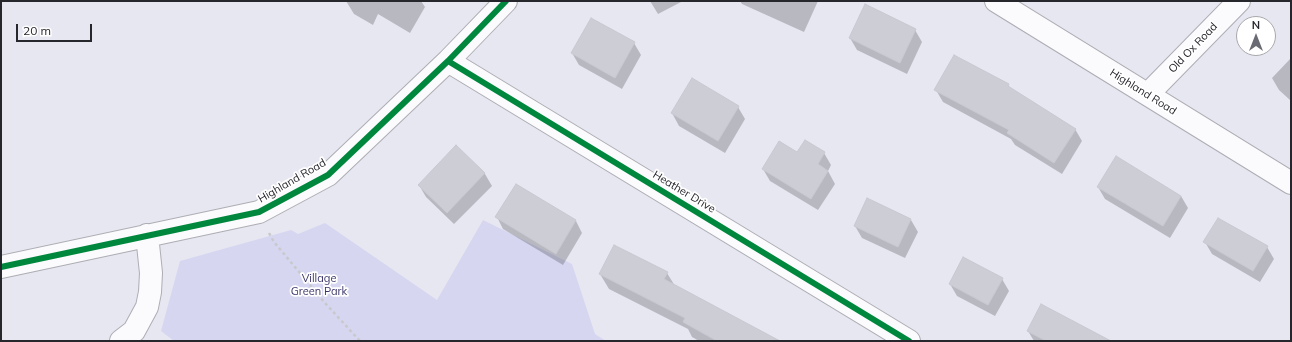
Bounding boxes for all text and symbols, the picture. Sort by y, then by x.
scale bar [18,16,94,42]
north arrow [1236,16,1276,56]
text: N [1252,18,1260,32]
street label: Old Ox Road [1166,20,1220,76]
text: 20 m [23,23,51,38]
street label: Highland Road [1107,66,1179,118]
street label: Highland Road [256,156,328,206]
street label: Heather Drive [650,168,718,216]
park label: Village Green Park [291,272,347,298]

